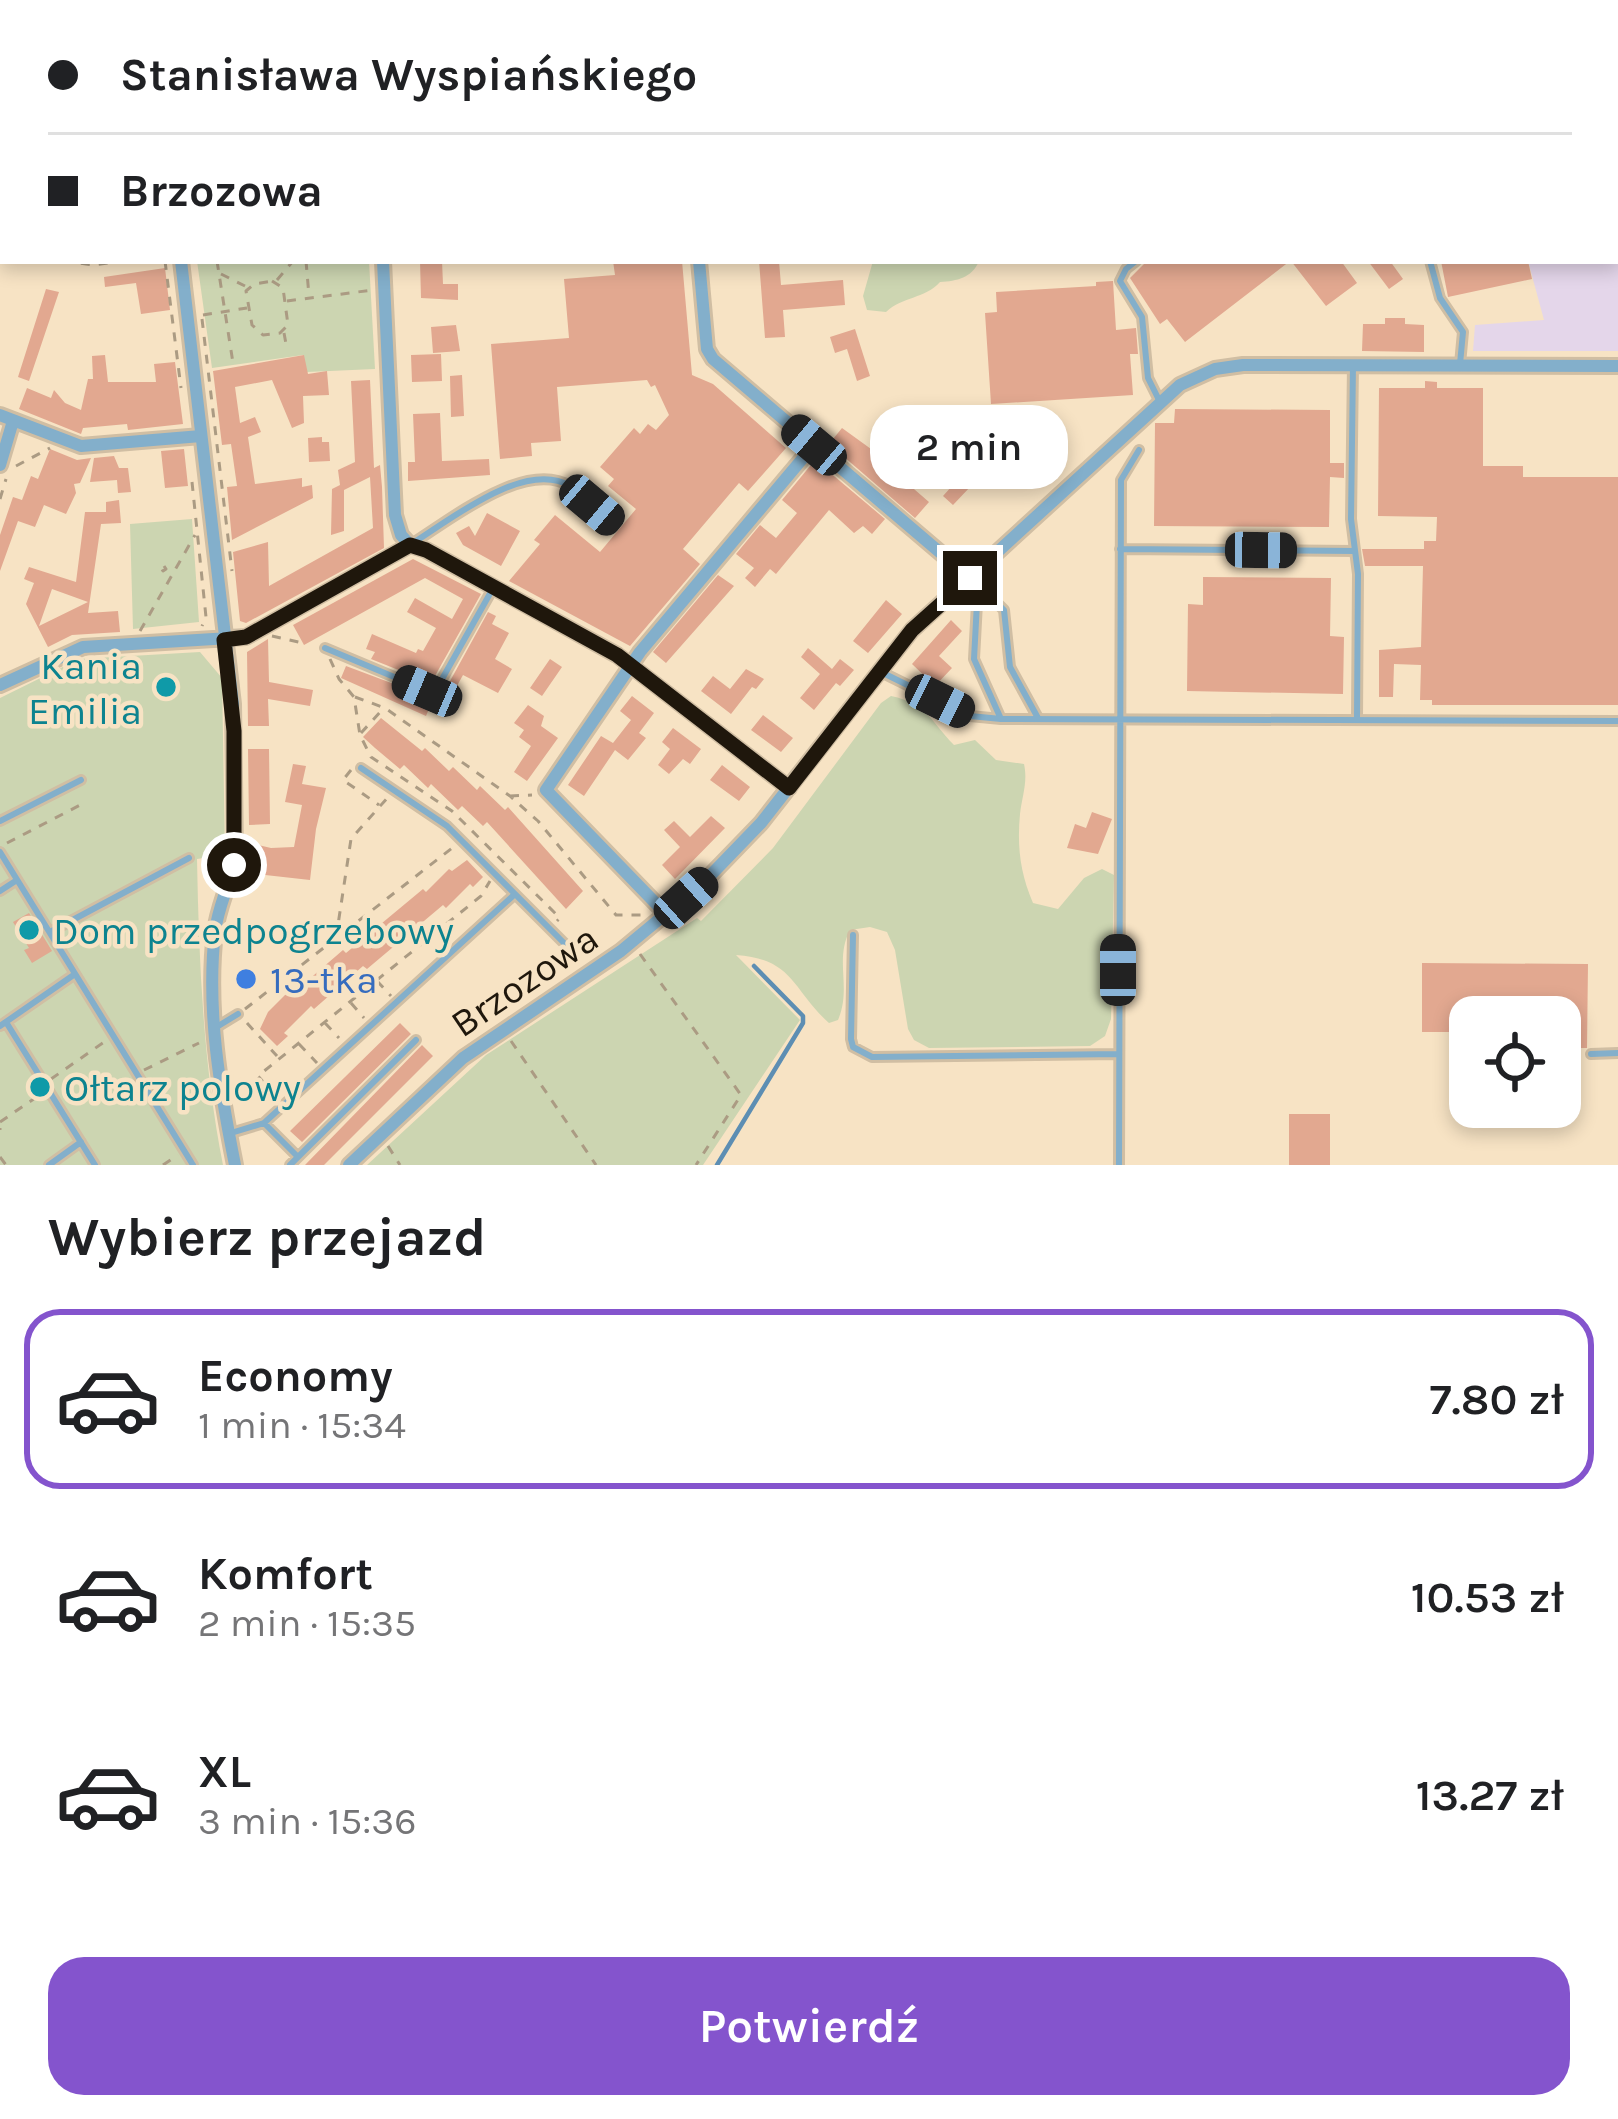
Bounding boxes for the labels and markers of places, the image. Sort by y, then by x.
place label: Kania Emilia [28,643,142,734]
marker: Kania Emilia [153,674,179,700]
place label: Dom przedpogrzebowy [53,908,454,954]
marker: Dom przedpogrzebowy [16,917,42,943]
place label: 13-tka [270,957,378,1003]
marker: 13-tka [233,966,259,992]
place label: Ołtarz polowy [64,1065,301,1111]
marker: Ołtarz polowy [27,1074,53,1100]

